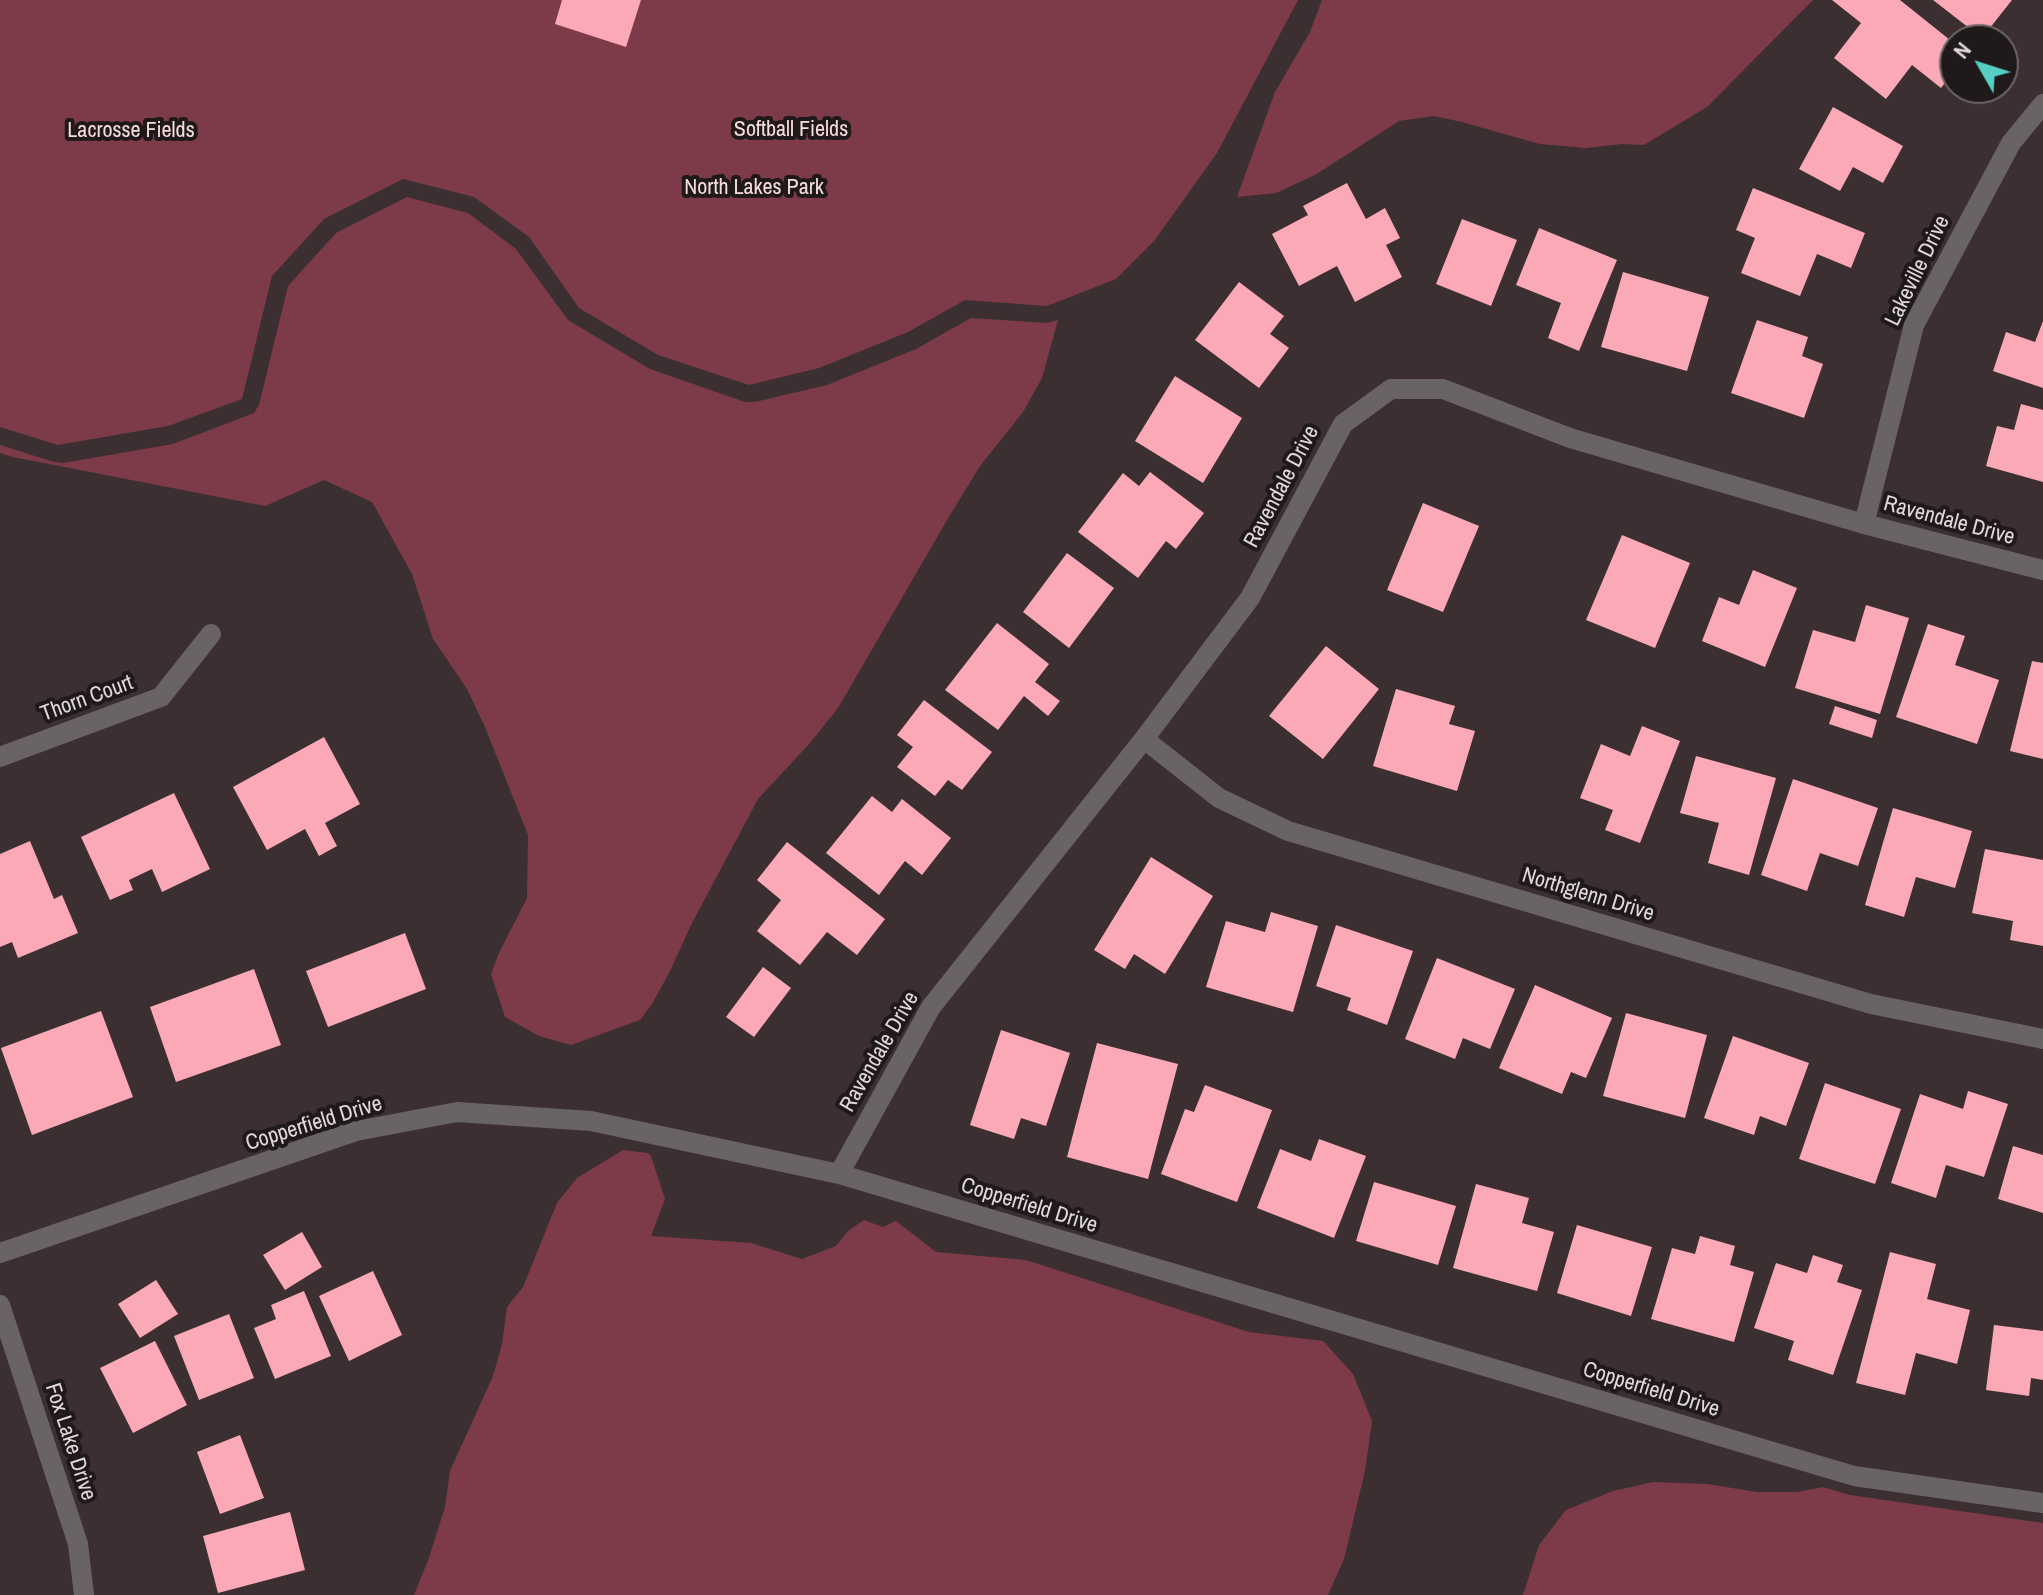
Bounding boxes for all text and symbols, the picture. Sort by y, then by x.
north arrow [1939,24,2019,104]
text: N [1946,36,1978,65]
park label: Softball Fields [734,117,848,143]
park label: Lacrosse Fields [67,118,195,144]
park label: North Lakes Park [684,175,824,201]
street label: Lakeville Drive [1880,212,1956,330]
street label: Ravendale Drive [1239,421,1325,553]
street label: Ravendale Drive [1881,491,2017,551]
street label: Thorn Court [37,670,137,728]
street label: Northglenn Drive [1519,862,1657,928]
street label: Ravendale Drive [835,987,925,1117]
street label: Copperfield Drive [243,1091,385,1157]
street label: Copperfield Drive [958,1173,1100,1239]
street label: Copperfield Drive [1580,1357,1722,1423]
street label: Fox Lake Drive [39,1380,101,1504]

